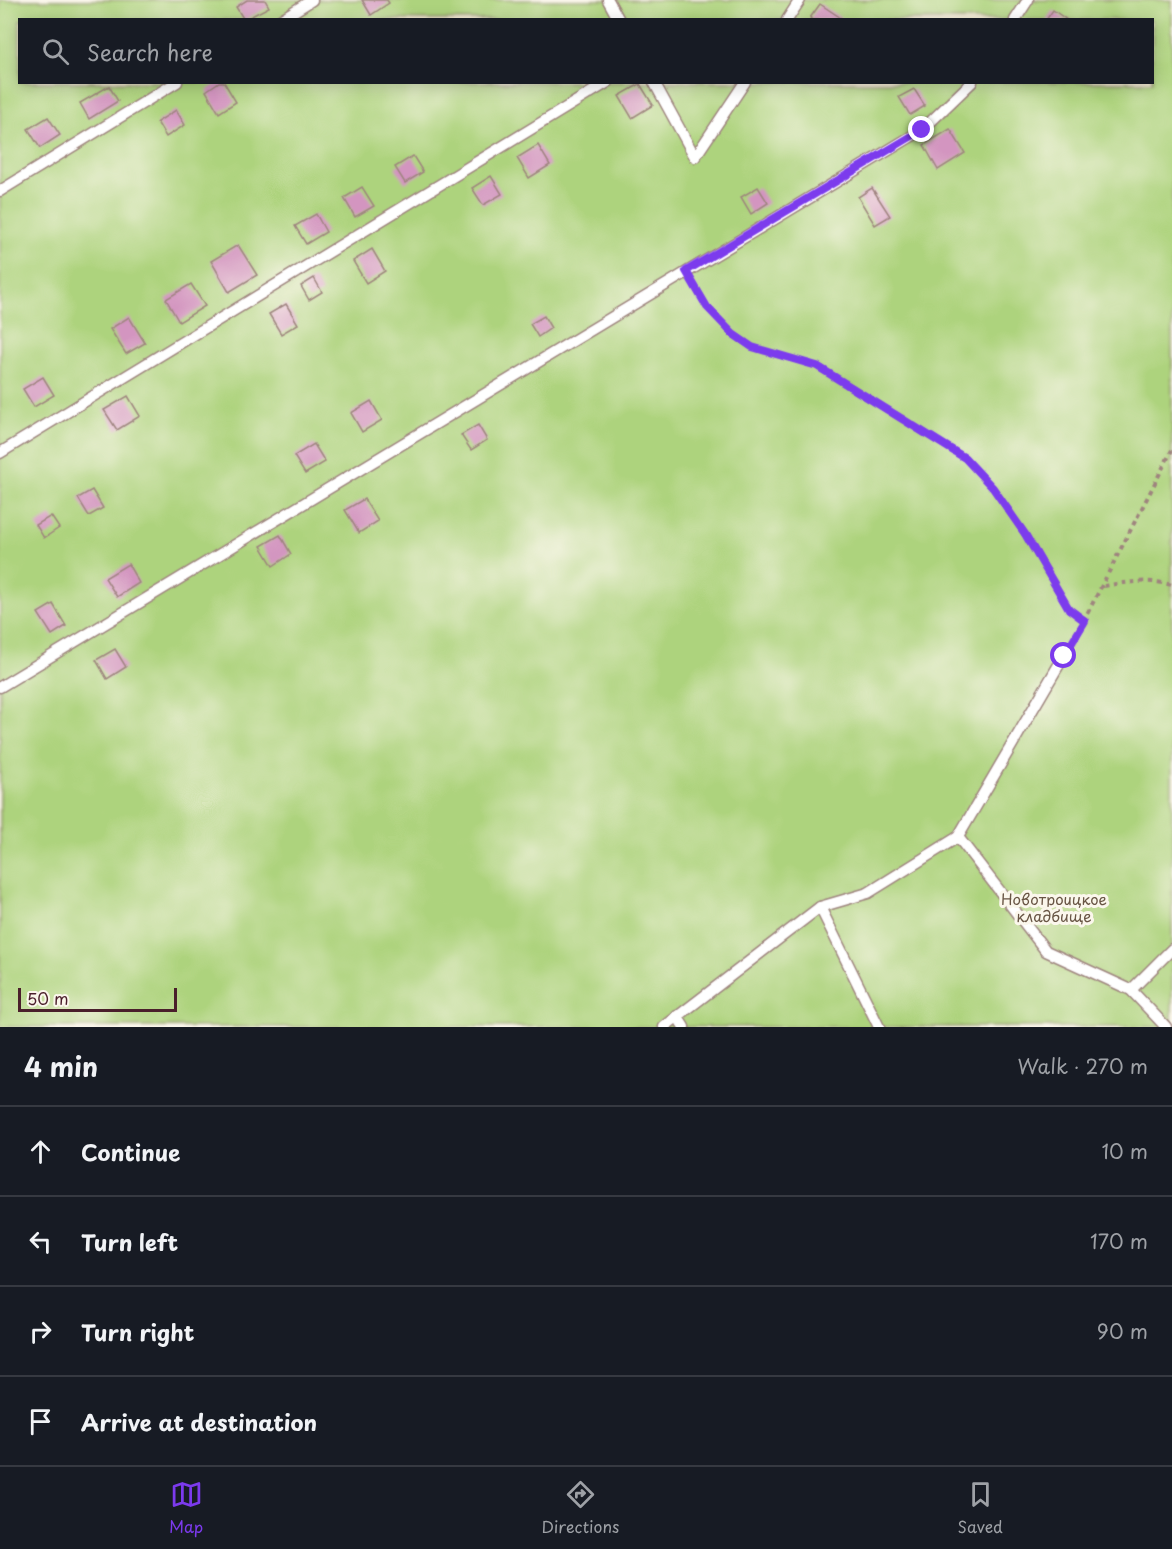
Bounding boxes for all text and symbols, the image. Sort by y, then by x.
search box [18,18,1154,84]
icon: search [39,35,72,68]
text: Search here [87,35,213,68]
route end [908,116,934,142]
route start [1050,642,1076,668]
park label: Новотроицкое кладбище [1001,887,1107,927]
scale bar [18,985,177,1013]
text: 50 m [27,986,68,1010]
text: 4 min [24,1047,98,1086]
text: Walk · 270 m [1017,1051,1148,1081]
icon: ahead [24,1135,57,1168]
text: Continue [81,1135,180,1168]
text: 10 m [1101,1136,1148,1166]
icon: left [24,1225,57,1258]
text: Turn left [81,1225,178,1258]
text: 170 m [1090,1226,1148,1256]
icon: right [24,1315,57,1348]
text: Turn right [81,1315,194,1348]
text: 90 m [1097,1316,1148,1346]
icon: arrive [24,1405,57,1438]
text: Arrive at destination [81,1405,317,1438]
tab: Map [169,1478,203,1538]
tab: Directions [541,1478,619,1538]
tab: Saved [957,1478,1003,1538]

